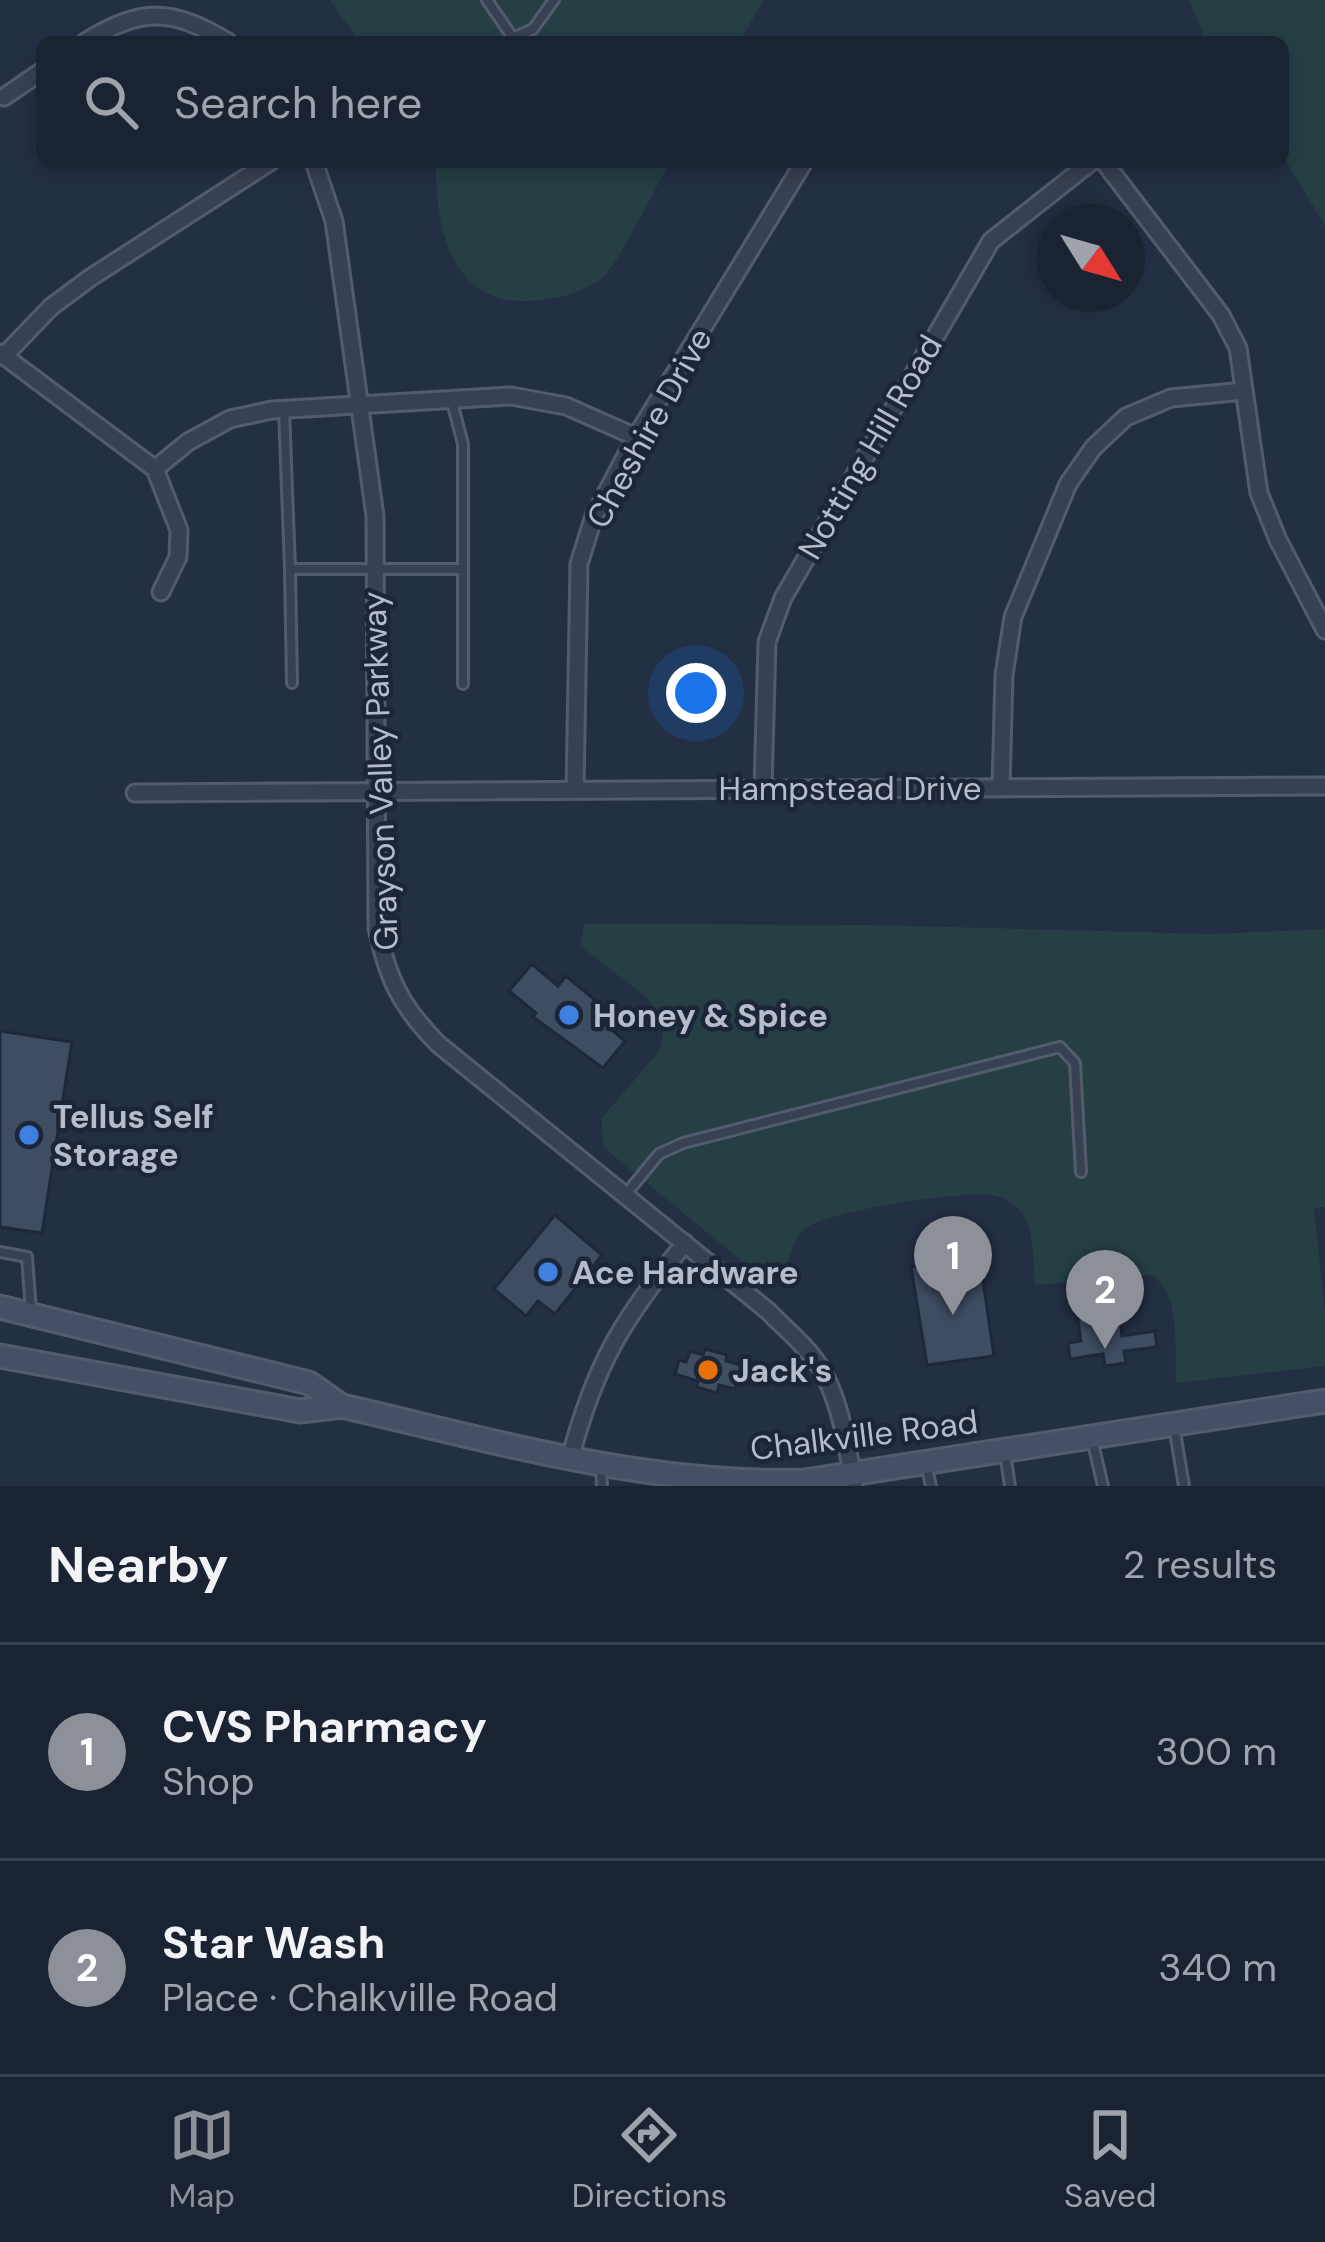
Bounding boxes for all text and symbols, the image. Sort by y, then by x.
search box [36,36,1289,168]
icon: search [78,69,144,135]
text: Search here [174,73,422,132]
north arrow [1037,204,1145,312]
street label: Cheshire Drive [576,320,722,536]
street label: Notting Hill Road [788,327,952,567]
street label: Grayson Valley Parkway [352,591,408,951]
your location [666,663,726,723]
street label: Hampstead Drive [718,767,982,810]
place label: Honey & Spice [593,994,828,1037]
marker: Honey & Spice [556,1002,582,1028]
place label: Tellus Self Storage [53,1095,214,1176]
marker: Tellus Self Storage [16,1122,42,1148]
pin: 1 [914,1216,992,1315]
pin: 2 [1066,1250,1144,1349]
place label: Ace Hardware [572,1251,799,1294]
marker: Ace Hardware [535,1259,561,1285]
place label: Jack's [732,1349,832,1392]
marker: Jack's [695,1357,721,1383]
street label: Chalkville Road [748,1400,980,1470]
text: Nearby [48,1531,229,1598]
text: 2 results [1123,1539,1277,1590]
text: CVS Pharmacy [162,1697,487,1756]
text: 1 [80,1726,94,1777]
text: 300 m [1155,1726,1277,1777]
text: Shop [162,1756,255,1807]
text: Star Wash [162,1913,385,1972]
text: 2 [76,1942,98,1993]
text: 340 m [1158,1942,1277,1993]
text: Place · Chalkville Road [162,1972,558,2023]
tab: Map [168,2102,235,2217]
tab: Directions [572,2102,727,2217]
tab: Saved [1064,2102,1157,2217]

